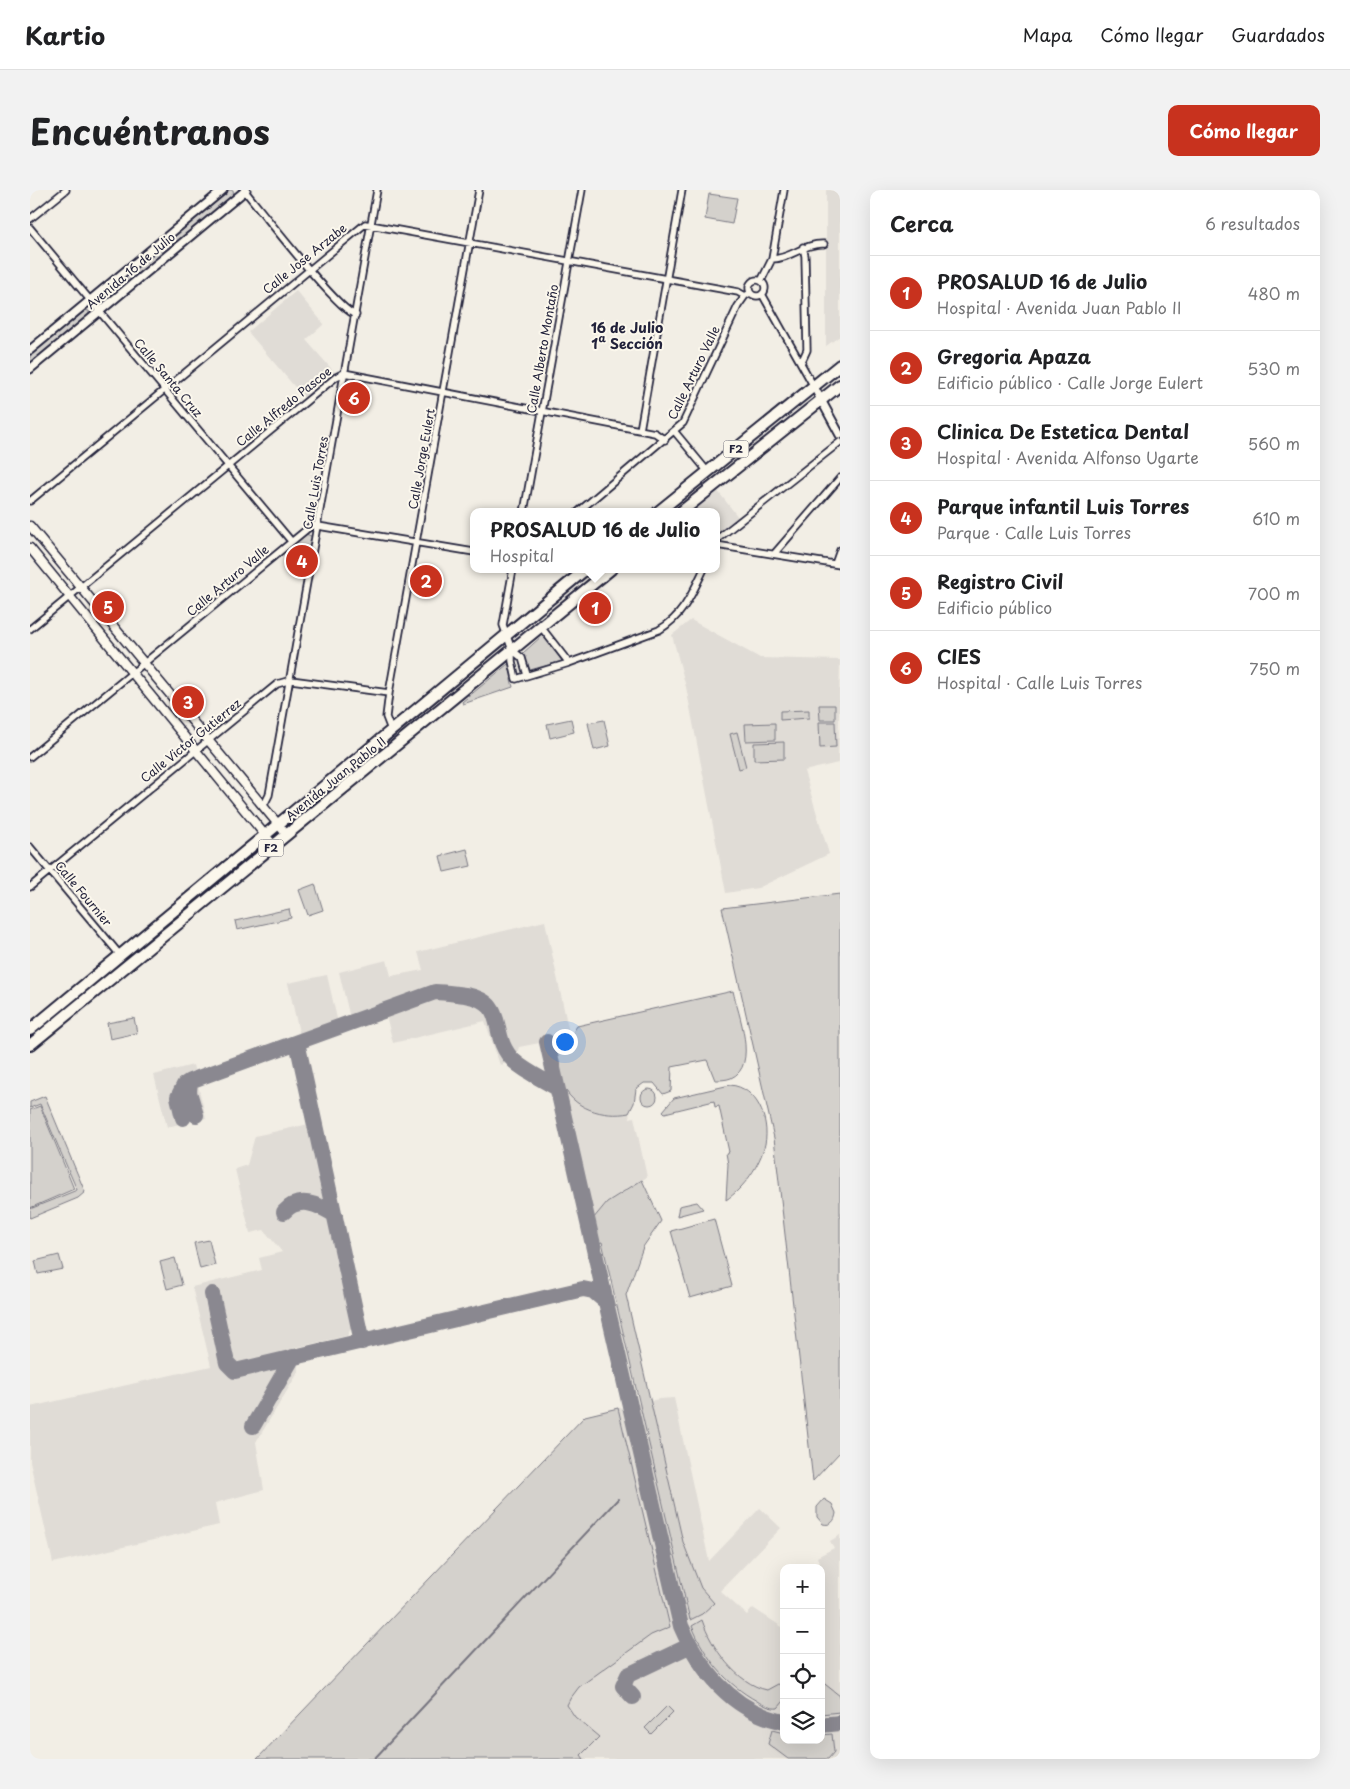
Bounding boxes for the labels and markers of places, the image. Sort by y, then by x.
pin: 6 [338,379,370,417]
pin: 4 [286,542,318,580]
pin: 2 [410,562,442,600]
pin: 5 [92,588,124,626]
pin: 1 [579,589,611,627]
pin: 3 [172,683,204,721]

